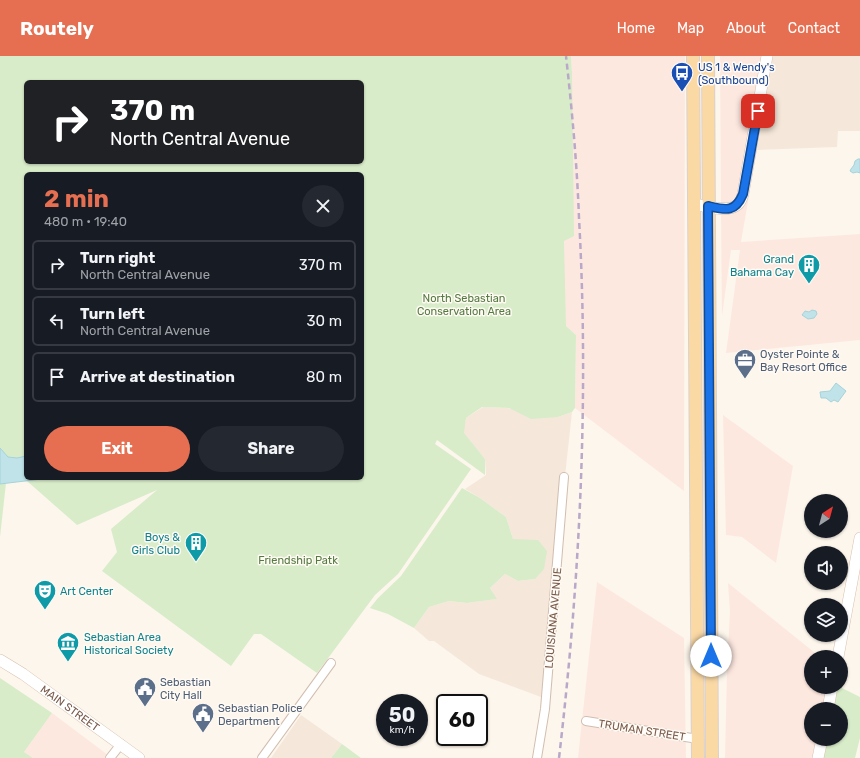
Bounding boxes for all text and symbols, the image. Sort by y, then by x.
text: Routely [20,17,94,40]
text: Home [617,20,655,37]
text: Map [677,20,704,37]
text: About [726,20,766,37]
text: Contact [788,20,840,37]
bus stop icon: US 1 & Wendy's (Southbound) [669,60,695,93]
place label: US 1 & Wendy's (Southbound) [698,61,775,87]
text: 370 m [110,94,195,127]
pin [741,94,775,128]
icon: right [44,96,96,148]
icon: arrive [747,100,769,122]
text: North Central Avenue [110,128,290,150]
text: 2 min [44,185,109,213]
button: close [302,185,344,227]
text: 480 m · 19:40 [44,214,127,229]
text: Turn right [80,249,155,267]
building icon: Grand Bahama Cay [796,252,822,285]
place label: Grand Bahama Cay [730,253,794,279]
icon: right [46,254,68,276]
text: 370 m [299,256,342,274]
text: North Central Avenue [80,267,210,282]
park label: North Sebastian Conservation Area [417,292,511,318]
text: Turn left [80,305,145,323]
icon: left [46,310,68,332]
text: 30 m [306,312,342,330]
text: North Central Avenue [80,323,210,338]
office icon: Oyster Pointe & Bay Resort Office [732,347,758,380]
place label: Oyster Pointe & Bay Resort Office [760,348,847,374]
icon: arrive [46,366,68,388]
text: Arrive at destination [80,368,235,386]
text: 80 m [306,368,342,386]
button: Exit [44,426,190,472]
button: Share [198,426,344,472]
north arrow [804,494,848,538]
map controls [804,494,848,746]
building icon: Boys & Girls Club [183,530,209,563]
place label: Boys & Girls Club [132,531,180,557]
button: sound [804,546,848,590]
park label: Friendship Patk [258,554,338,567]
street label: LOUISIANA AVENUE [543,567,564,669]
theatre icon: Art Center [32,578,58,611]
place label: Art Center [60,585,114,598]
button: layers [804,598,848,642]
museum icon: Sebastian Area Historical Society [55,630,81,663]
place label: Sebastian Area Historical Society [84,631,173,657]
position arrow [690,635,732,677]
button: + [804,650,848,694]
public building icon: Sebastian City Hall [132,675,158,708]
place label: Sebastian City Hall [160,676,211,702]
street label: MAIN STREET [38,683,102,734]
speed limit sign: 60 [436,694,488,746]
public building icon: Sebastian Police Department [190,701,216,734]
place label: Sebastian Police Department [218,702,302,728]
button: − [804,702,848,746]
text: 50 [389,703,415,727]
street label: TRUMAN STREET [598,717,687,744]
text: km/h [390,724,414,736]

